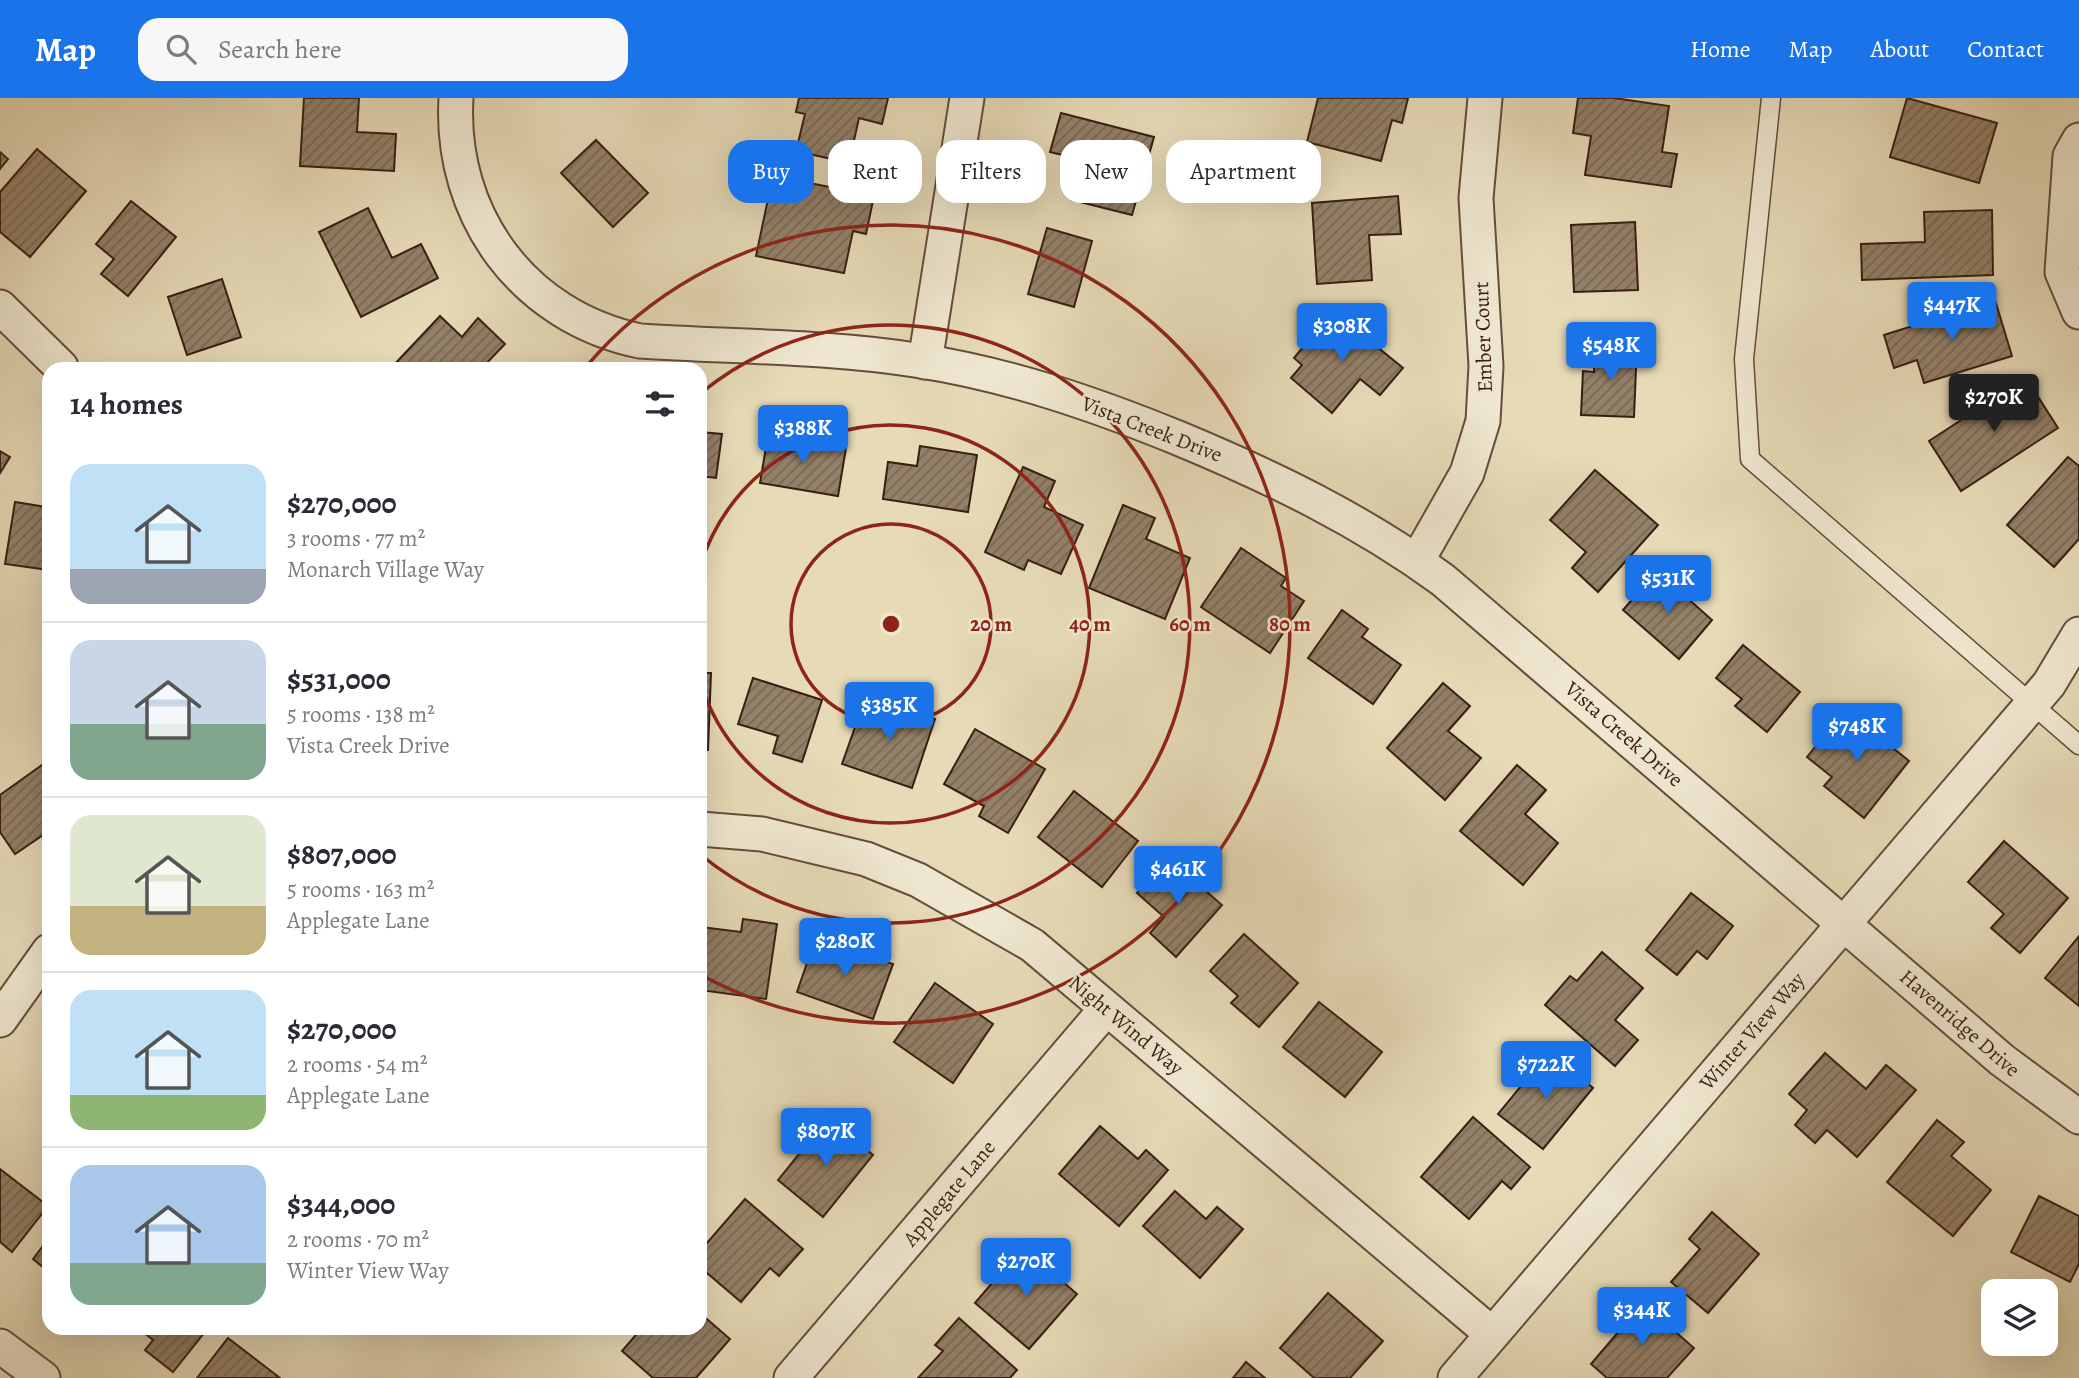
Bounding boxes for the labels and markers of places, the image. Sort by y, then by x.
pin: $447K [1903,282,2001,342]
pin: $308K [1293,303,1391,363]
pin: $548K [1562,322,1660,382]
pin: $270K [1945,374,2043,434]
pin: $388K [754,406,852,465]
pin: $531K [1619,556,1717,615]
centre of rings [879,612,903,636]
pin: $385K [840,682,938,742]
pin: $748K [1808,704,1906,763]
pin: $461K [1129,846,1227,906]
pin: $280K [796,918,894,978]
pin: $722K [1497,1042,1595,1101]
pin: $807K [777,1108,875,1168]
pin: $270K [977,1238,1075,1298]
pin: $344K [1593,1288,1691,1347]

